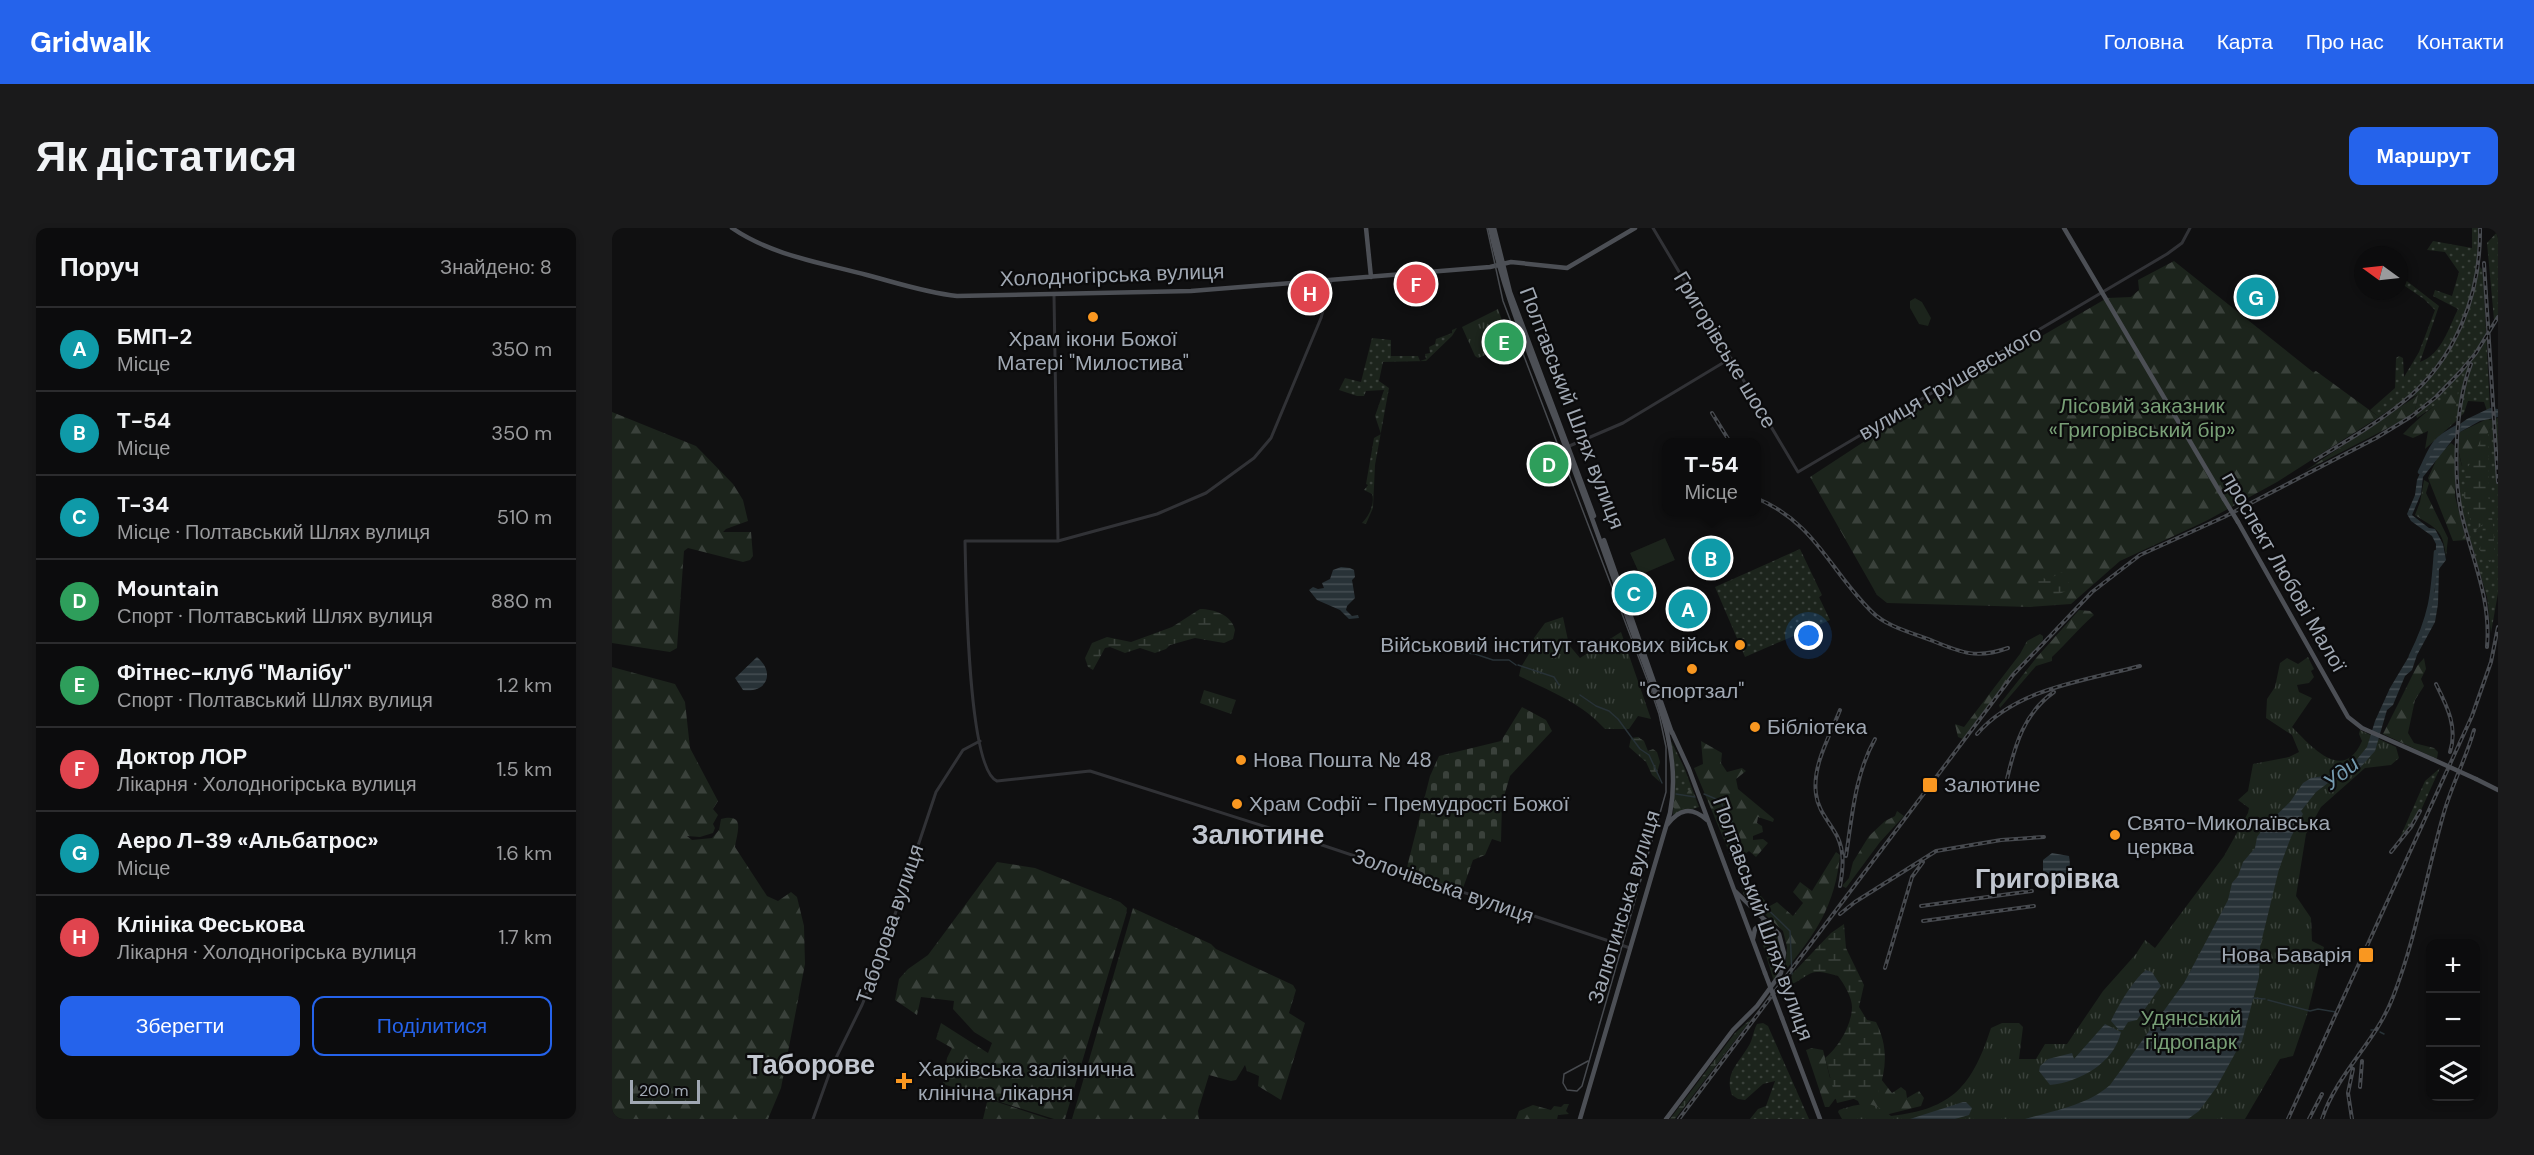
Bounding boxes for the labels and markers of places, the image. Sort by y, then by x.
pin: F [1396,262,1436,306]
pin: H [1290,270,1330,316]
pin: G [2236,274,2276,320]
marker: Храм ікони Божої Матері "Милостива" [1086,310,1100,324]
pin: E [1484,320,1524,364]
place label: Храм ікони Божої Матері "Милостива" [997,325,1189,377]
pin: D [1530,442,1568,486]
pin: B [1692,536,1730,580]
pin: C [1614,570,1654,616]
pin: A [1668,586,1708,632]
place label: Військовий інститут танкових військ [1380,631,1729,659]
marker: Військовий інститут танкових військ [1733,638,1747,652]
marker: "Спортзал" [1685,662,1699,676]
place label: "Спортзал" [1640,677,1744,705]
place label: Бібліотека [1767,713,1867,741]
marker: Бібліотека [1748,720,1762,734]
place label: Нова Пошта № 48 [1253,746,1432,774]
marker: Нова Пошта № 48 [1234,753,1248,767]
place label: Залютине [1944,771,2041,799]
marker: Залютине [1921,776,1939,794]
place label: Храм Софії - Премудрості Божої [1249,790,1569,818]
marker: Храм Софії - Премудрості Божої [1230,797,1244,811]
place label: Свято-Миколаївська церква [2127,809,2331,861]
marker: Свято-Миколаївська церква [2108,828,2122,842]
place label: Нова Баварія [2221,941,2352,969]
marker: Нова Баварія [2357,946,2375,964]
place label: Харківська залізнична клінічна лікарня [918,1055,1134,1107]
marker: Харківська залізнична клінічна лікарня [895,1072,913,1090]

